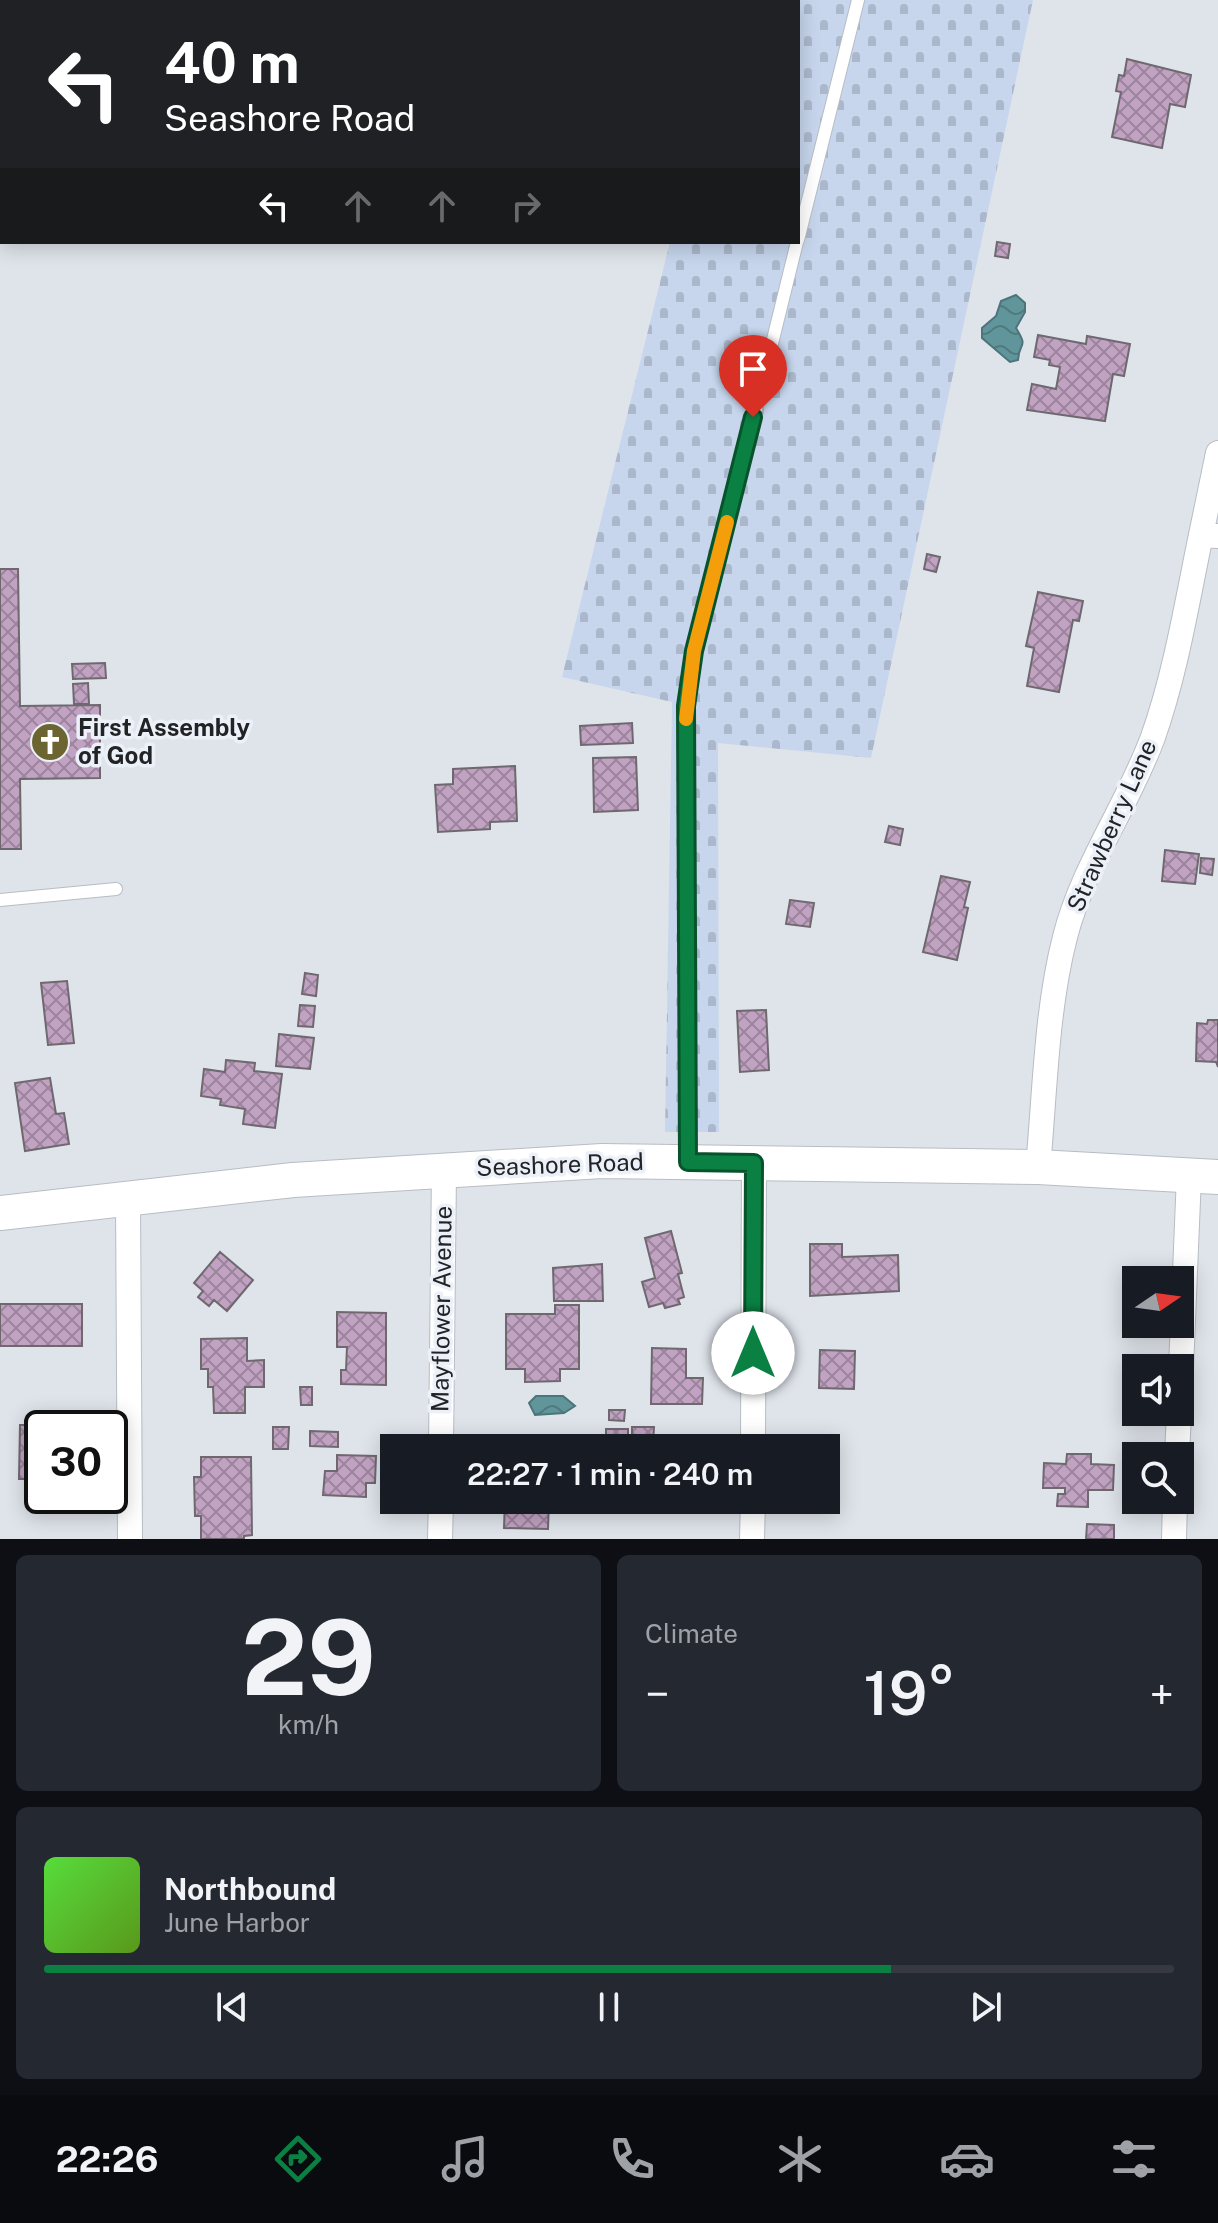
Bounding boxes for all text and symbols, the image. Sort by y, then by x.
text: 40 m [164,30,300,96]
icon: left [32,32,136,136]
text: Seashore Road [164,97,415,139]
icon: left [252,184,296,228]
icon: ahead [336,184,380,228]
icon: ahead [420,184,464,228]
icon: right [504,184,548,228]
pin [719,335,787,417]
icon: arrive [731,347,775,391]
place label: First Assembly of God [78,713,251,769]
church icon: First Assembly of God [29,721,71,763]
street label: Strawberry Lane [1061,735,1162,916]
street label: Seashore Road [476,1147,644,1181]
street label: Mayflower Avenue [425,1206,457,1412]
north arrow [1122,1266,1194,1338]
map controls [1122,1266,1194,1514]
position arrow [711,1311,795,1395]
button: sound [1122,1354,1194,1426]
speed limit sign: 30 [24,1410,128,1514]
button: search [1122,1442,1194,1514]
text: 22:27 · 1 min · 240 m [467,1456,753,1492]
text: 29 [241,1596,376,1718]
text: Climate [645,1618,738,1649]
text: 19° [864,1658,955,1729]
text: − [645,1668,669,1720]
text: + [1150,1668,1174,1720]
text: km/h [278,1709,339,1740]
text: Northbound [164,1871,336,1907]
text: June Harbor [164,1907,310,1938]
icon: previous [210,1985,254,2029]
icon: pause [587,1985,631,2029]
icon: next [964,1985,1008,2029]
icon: directions [270,2131,326,2187]
icon: music [437,2131,493,2187]
icon: phone [604,2131,660,2187]
icon: climate [772,2131,828,2187]
icon: car [939,2131,995,2187]
icon: filters [1106,2131,1162,2187]
text: 22:26 [56,2138,158,2180]

